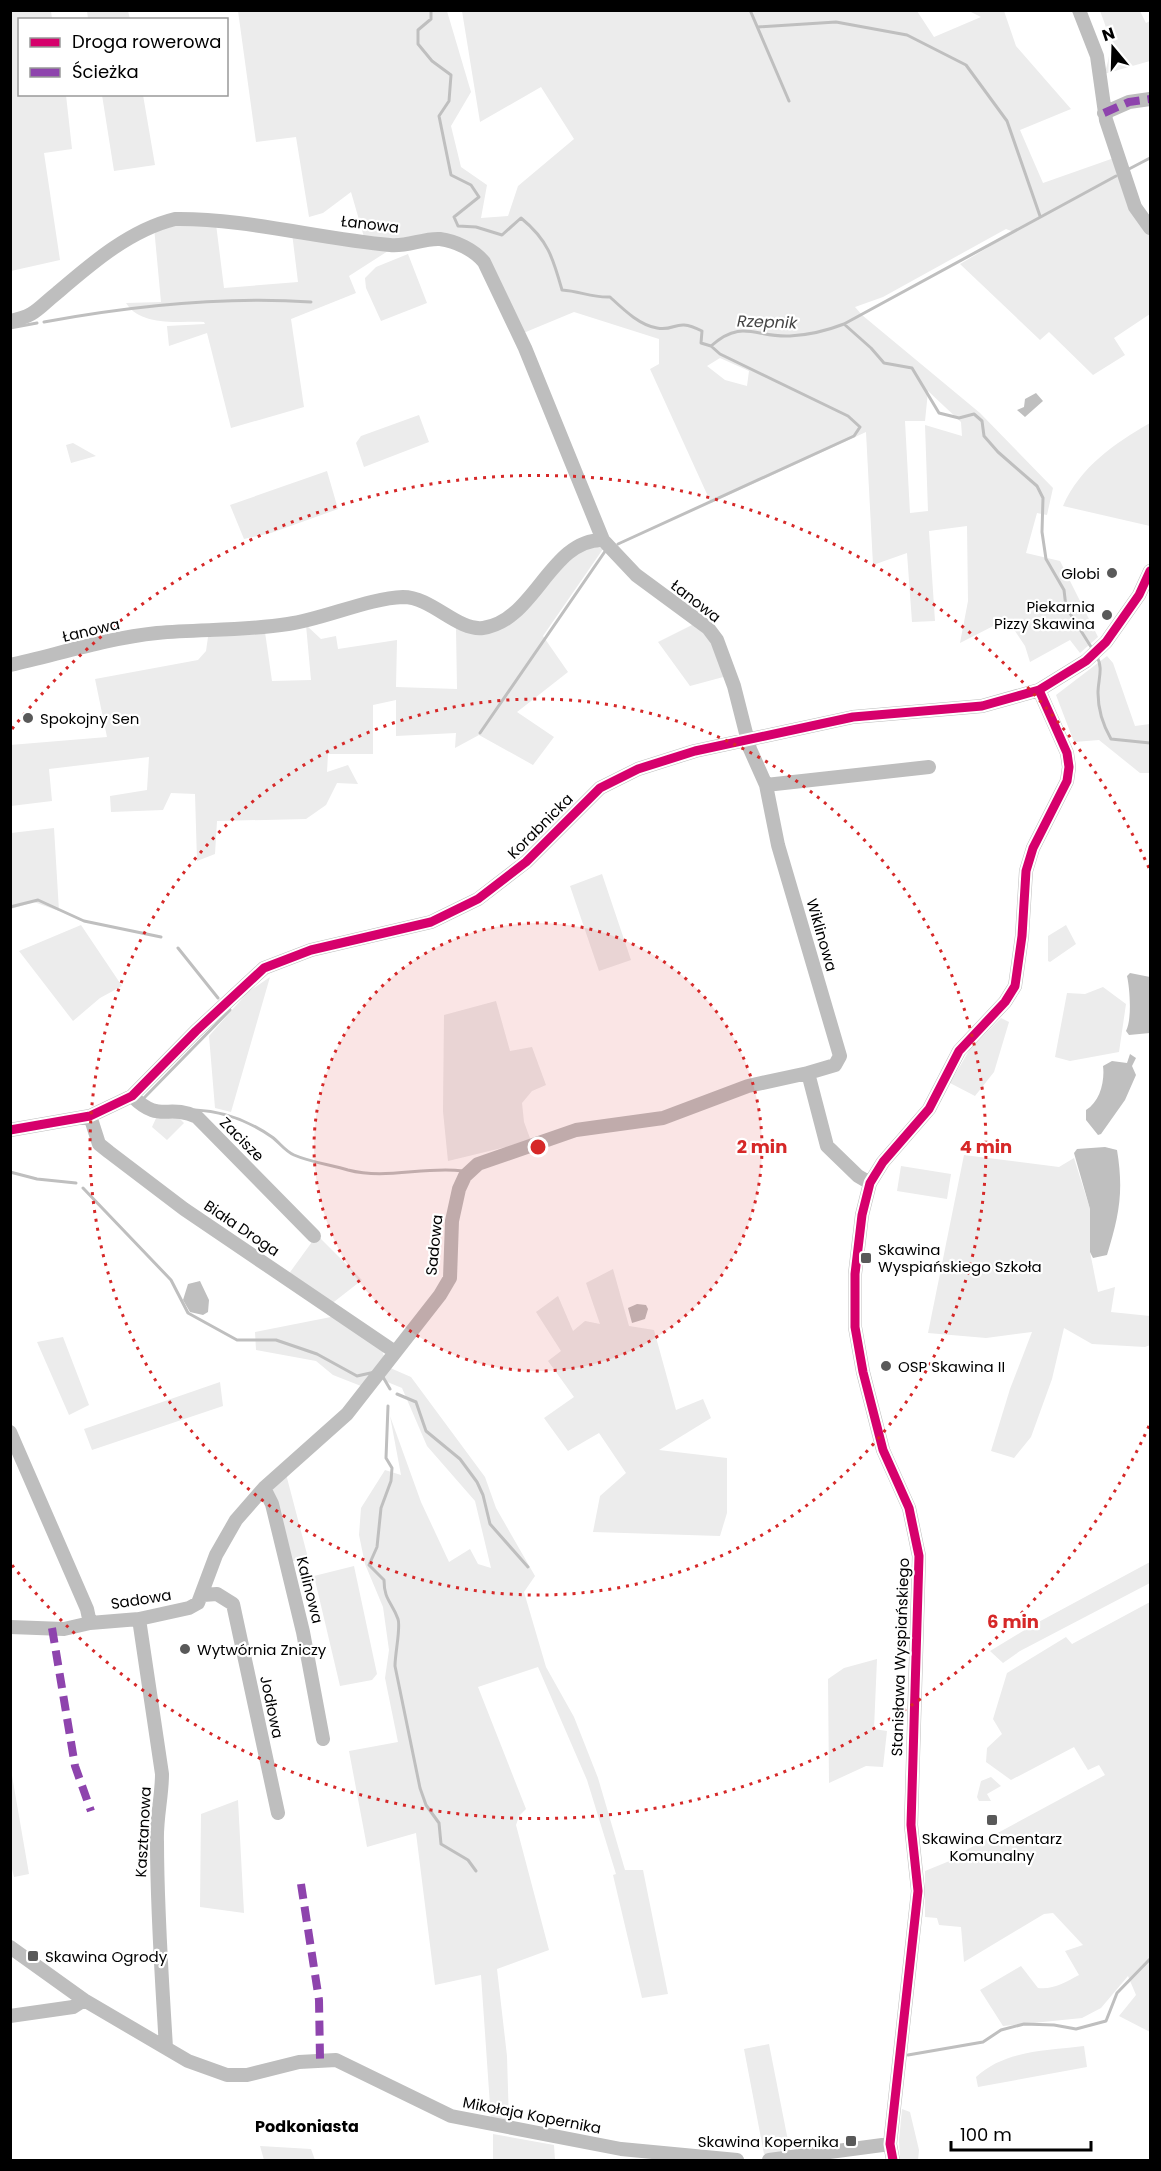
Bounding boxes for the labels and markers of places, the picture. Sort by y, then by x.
place label: Globi [1061,563,1100,584]
marker: Globi [1105,566,1119,580]
place label: Piekarnia Pizzy Skawina [994,596,1095,634]
marker: Piekarnia Pizzy Skawina [1100,608,1114,622]
place label: Spokojny Sen [40,708,139,729]
marker: Spokojny Sen [21,711,35,725]
centre of rings [528,1137,548,1157]
place label: Skawina Wyspiańskiego Szkoła [878,1239,1042,1277]
marker: Skawina Wyspiańskiego Szkoła [859,1251,873,1265]
place label: OSP Skawina II [898,1356,1005,1377]
marker: OSP Skawina II [879,1359,893,1373]
place label: Wytwórnia Zniczy [197,1639,327,1660]
marker: Wytwórnia Zniczy [178,1642,192,1656]
marker: Skawina Cmentarz Komunalny [985,1813,999,1827]
place label: Skawina Cmentarz Komunalny [922,1828,1062,1866]
place label: Skawina Ogrody [45,1946,168,1967]
marker: Skawina Ogrody [26,1949,40,1963]
place label: Skawina Kopernika [698,2131,839,2152]
marker: Skawina Kopernika [844,2134,858,2148]

